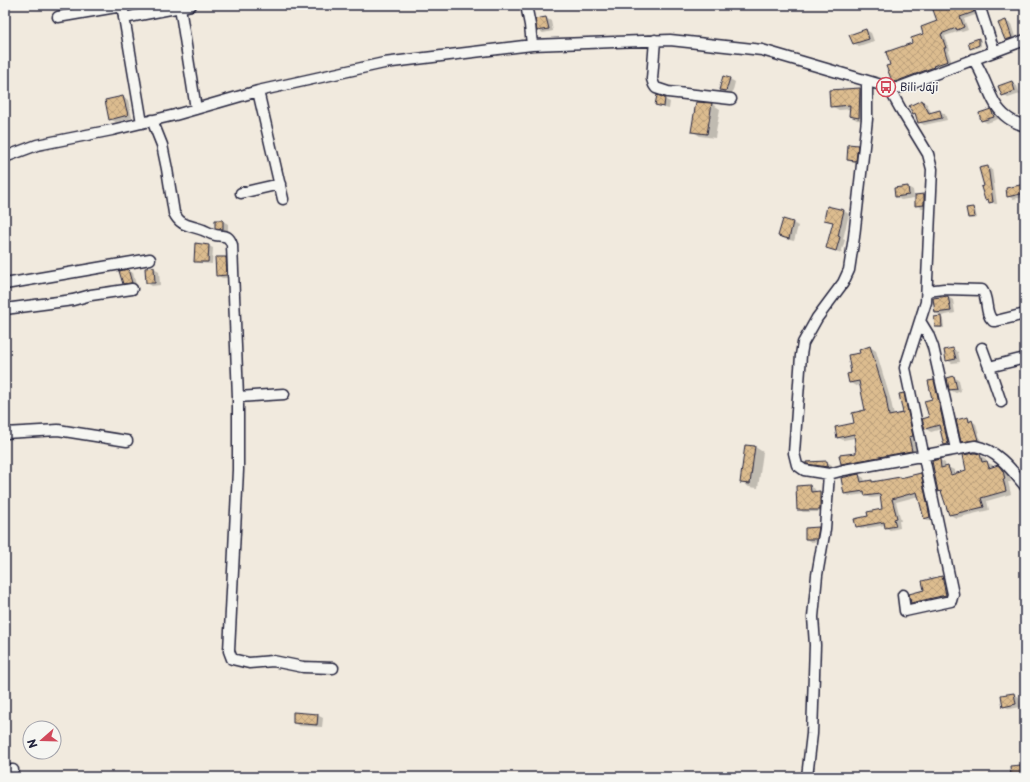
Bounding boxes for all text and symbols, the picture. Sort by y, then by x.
bus stop icon: Bili Jaji [875,76,897,98]
place label: Bili Jaji [900,78,938,95]
north arrow [22,720,62,760]
text: N [23,736,42,751]

